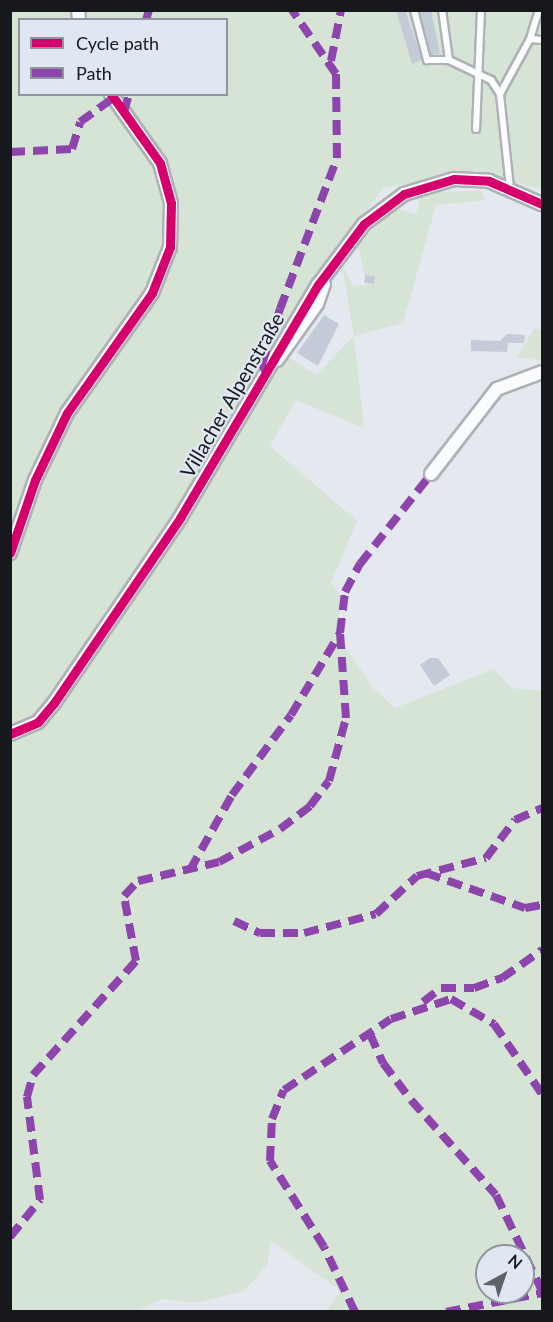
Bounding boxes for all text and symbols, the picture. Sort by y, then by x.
legend [18,18,228,96]
text: Cycle path [76,32,159,54]
text: Path [76,62,112,84]
street label: Villacher Alpenstraße [175,308,289,482]
north arrow [475,1244,535,1304]
text: N [505,1250,526,1273]

